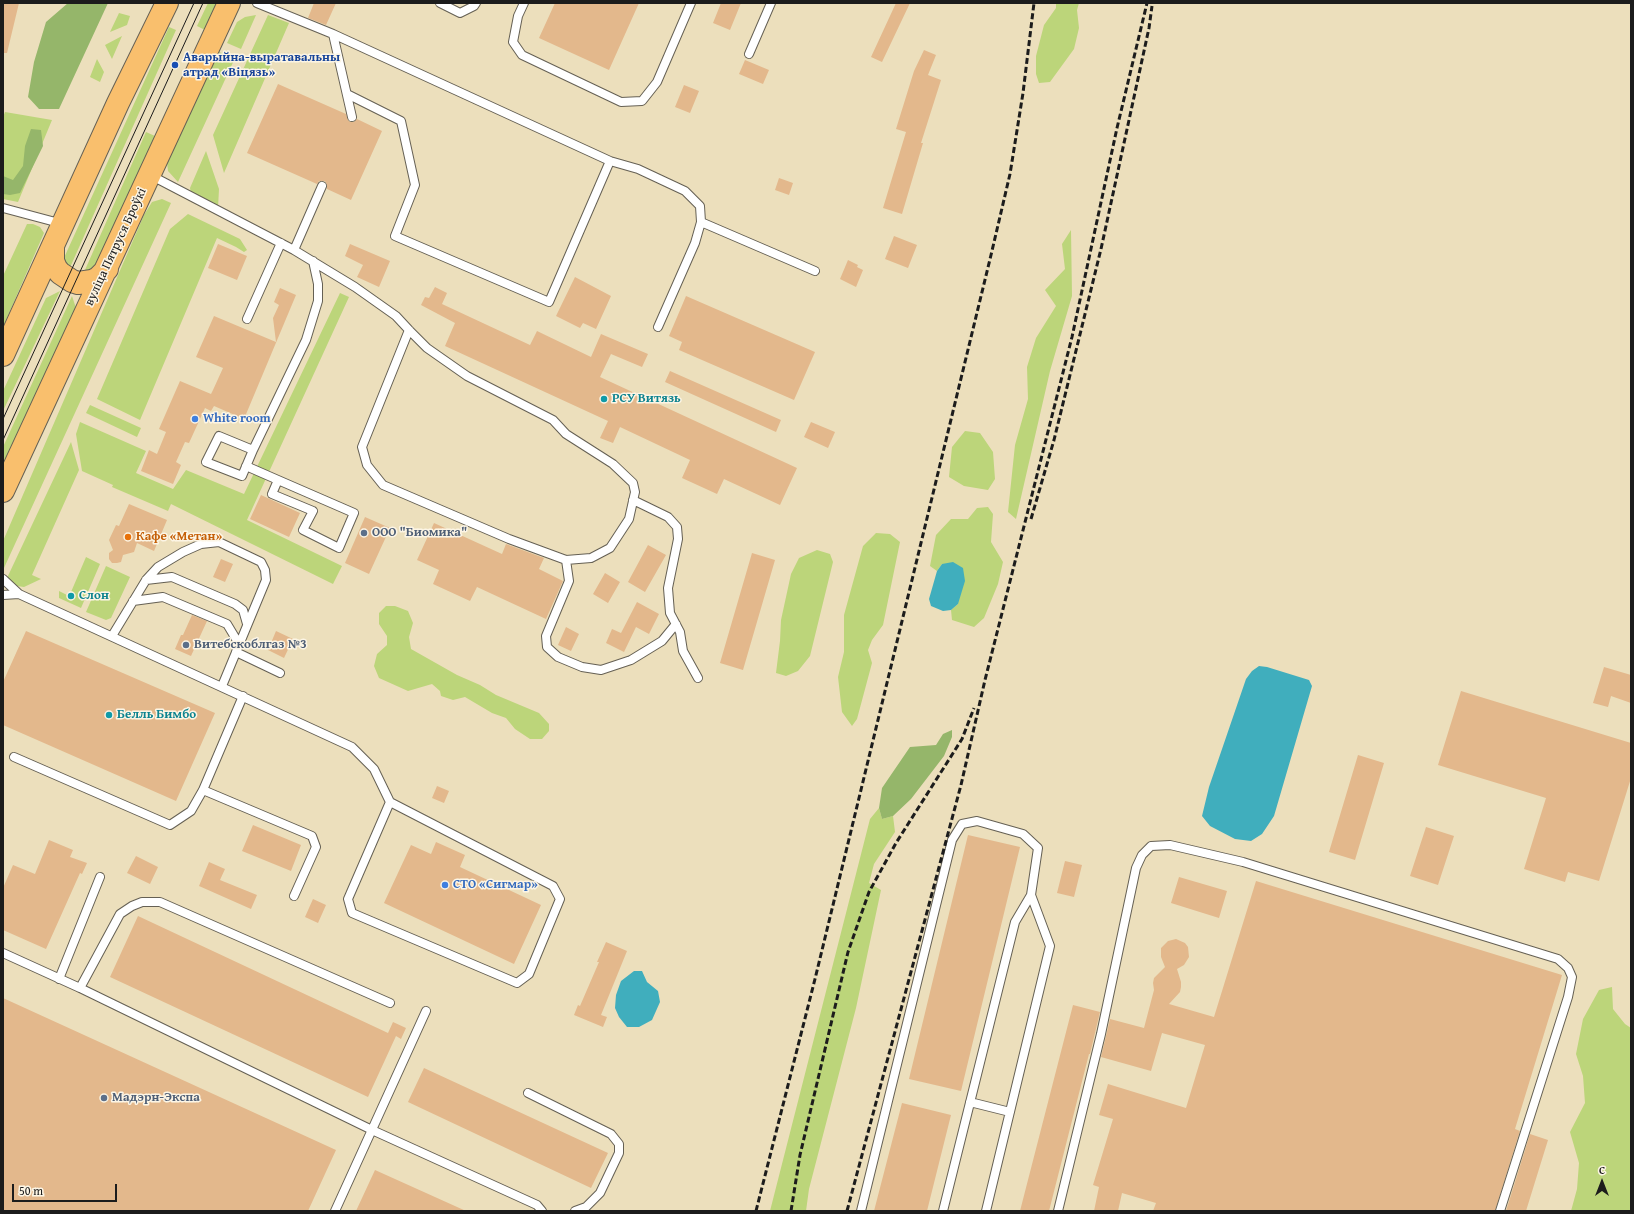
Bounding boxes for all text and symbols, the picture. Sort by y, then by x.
place label: Аварыйна-выратавальны атрад «Віцязь» [183,50,340,81]
marker: Аварыйна-выратавальны атрад «Віцязь» [170,60,180,70]
street label: вуліца Пятруся Броўкі [82,186,150,308]
place label: РСУ Витязь [612,391,681,407]
marker: РСУ Витязь [599,394,609,404]
place label: White room [203,411,271,427]
marker: White room [190,414,200,424]
place label: ООО "Биомика" [372,525,467,541]
marker: ООО "Биомика" [359,528,369,538]
place label: Кафе «Метан» [136,529,222,545]
marker: Кафе «Метан» [123,532,133,542]
place label: Слон [79,588,109,604]
marker: Слон [66,591,76,601]
place label: Витебскоблгаз №3 [194,637,307,653]
marker: Витебскоблгаз №3 [181,640,191,650]
place label: Белль Бимбо [117,707,196,723]
marker: Белль Бимбо [104,710,114,720]
place label: СТО «Сигмар» [453,877,538,893]
marker: СТО «Сигмар» [440,880,450,890]
place label: Мадэрн-Экспа [112,1090,200,1106]
marker: Мадэрн-Экспа [99,1093,109,1103]
north arrow [1582,1162,1622,1202]
text: С [1599,1162,1605,1178]
scale bar [14,1176,119,1202]
text: 50 m [19,1182,43,1199]

